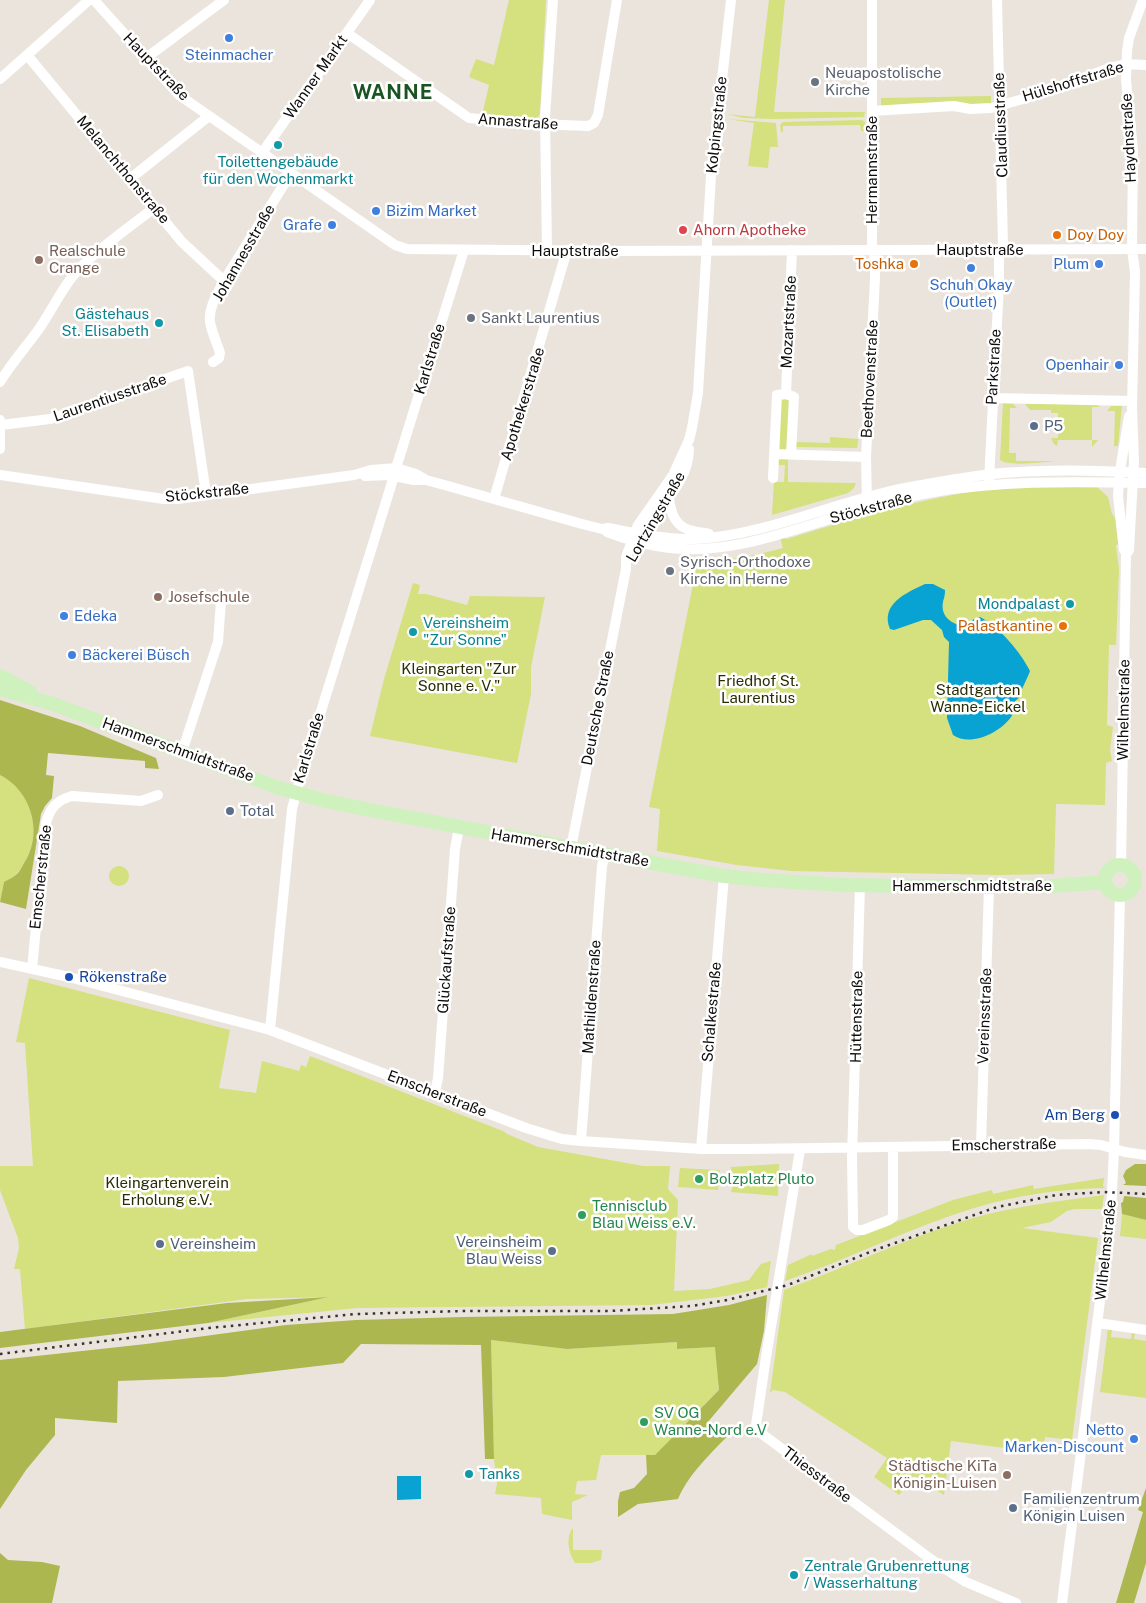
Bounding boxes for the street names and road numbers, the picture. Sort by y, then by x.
street label: Hauptstraße [119,29,193,105]
street label: Wanner Markt [280,31,352,123]
street label: Hülshoffstraße [1020,58,1126,106]
street label: Claudiusstraße [990,72,1012,178]
street label: Kolpingstraße [703,75,731,175]
street label: Haydnstraße [1118,93,1140,183]
street label: Annastraße [477,110,559,134]
street label: Melanchthonstraße [73,112,173,228]
street label: Hermannstraße [863,116,881,224]
street label: Johannesstraße [209,201,279,305]
street label: Hauptstraße [936,241,1024,259]
street label: Hauptstraße [531,242,619,260]
street label: Mozartstraße [778,275,800,369]
street label: Beethovenstraße [858,319,882,439]
street label: Karlstraße [411,321,449,397]
street label: Parkstraße [983,328,1005,406]
street label: Apothekerstraße [497,345,549,463]
street label: Laurentiusstraße [51,370,169,426]
street label: Lortzingstraße [623,469,689,565]
street label: Stöckstraße [164,480,250,506]
street label: Stöckstraße [828,488,914,528]
street label: Deutsche Straße [578,649,618,767]
street label: Wilhelmstraße [1114,659,1134,761]
street label: Karlstraße [290,710,328,786]
street label: Hammerschmidtstraße [100,714,256,786]
street label: Emscherstraße [27,824,55,930]
street label: Hammerschmidtstraße [490,825,650,871]
street label: Hammerschmidtstraße [892,877,1052,895]
street label: Glückaufstraße [434,906,460,1014]
street label: Mathildenstraße [579,939,605,1055]
street label: Schalkestraße [699,961,725,1063]
street label: Vereinsstraße [974,967,996,1065]
street label: Hüttenstraße [847,971,867,1063]
street label: Emscherstraße [385,1067,489,1121]
street label: Emscherstraße [951,1135,1057,1155]
street label: Wilhelmstraße [1092,1199,1120,1301]
street label: Thiesstraße [779,1443,855,1507]

